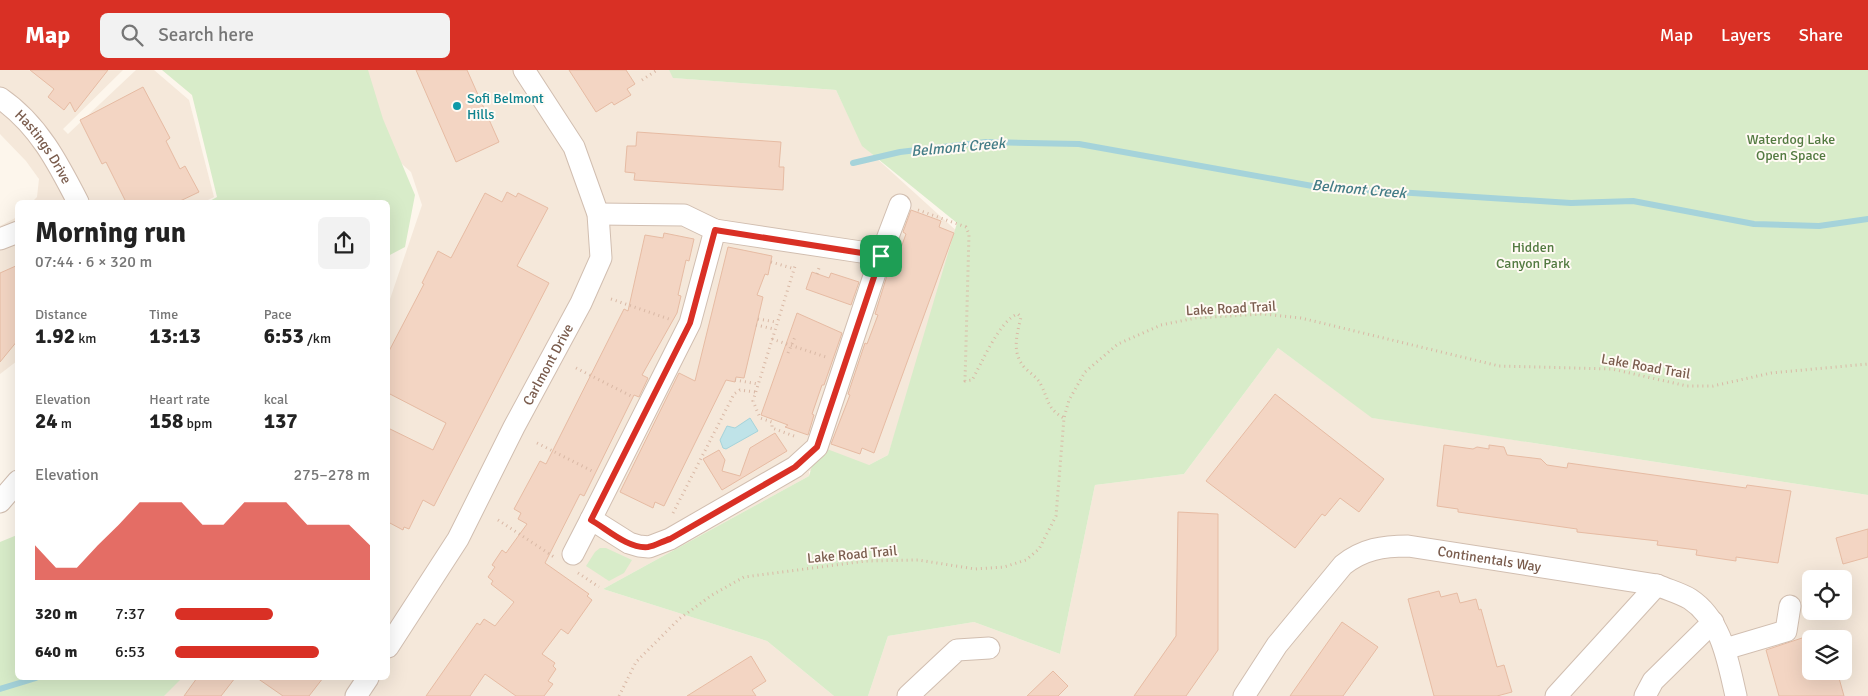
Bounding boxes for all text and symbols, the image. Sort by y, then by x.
search box [100,13,450,58]
text: Map [25,20,70,50]
icon: search [118,21,146,49]
text: Search here [158,23,254,47]
text: Map [1660,24,1693,46]
text: Layers [1721,24,1771,46]
text: Share [1799,24,1843,46]
place label: Sofi Belmont Hills [467,90,544,123]
marker: Sofi Belmont Hills [451,100,463,112]
street label: Hastings Drive [11,106,75,187]
park label: Waterdog Lake Open Space [1747,131,1835,164]
water label: Belmont Creek [910,134,1007,160]
water label: Belmont Creek [1311,176,1408,202]
text: Morning run [35,216,186,250]
button: share [318,217,370,269]
pin [860,235,902,277]
park label: Hidden Canyon Park [1496,239,1570,272]
icon: arrive [867,242,895,270]
text: 07:44 · 6 × 320 m [35,252,152,272]
street label: Lake Road Trail [1185,298,1277,319]
text: Distance [35,306,87,323]
text: Time [149,306,178,323]
text: Pace [264,306,292,323]
street label: Carlmont Drive [519,321,577,408]
text: 1.92 [35,323,75,349]
text: 13:13 [149,323,201,349]
text: 6:53 [264,323,304,349]
text: km [75,330,96,347]
text: /km [304,330,331,347]
street label: Lake Road Trail [1600,350,1692,383]
text: Elevation [35,391,91,408]
text: Heart rate [149,391,210,408]
text: kcal [264,391,288,408]
text: 24 [35,408,58,434]
text: 158 [149,408,183,434]
text: 137 [264,408,298,434]
text: m [58,415,72,432]
text: bpm [183,415,212,432]
text: Elevation [35,465,99,485]
text: 275–278 m [293,465,370,485]
street label: Lake Road Trail [806,542,898,567]
street label: Continentals Way [1436,543,1543,576]
map controls [1802,570,1852,680]
button: locate [1802,570,1852,620]
text: 320 m [35,604,77,624]
text: 7:37 [115,604,145,624]
button: layers [1802,630,1852,680]
text: 640 m [35,642,77,662]
text: 6:53 [115,642,145,662]

